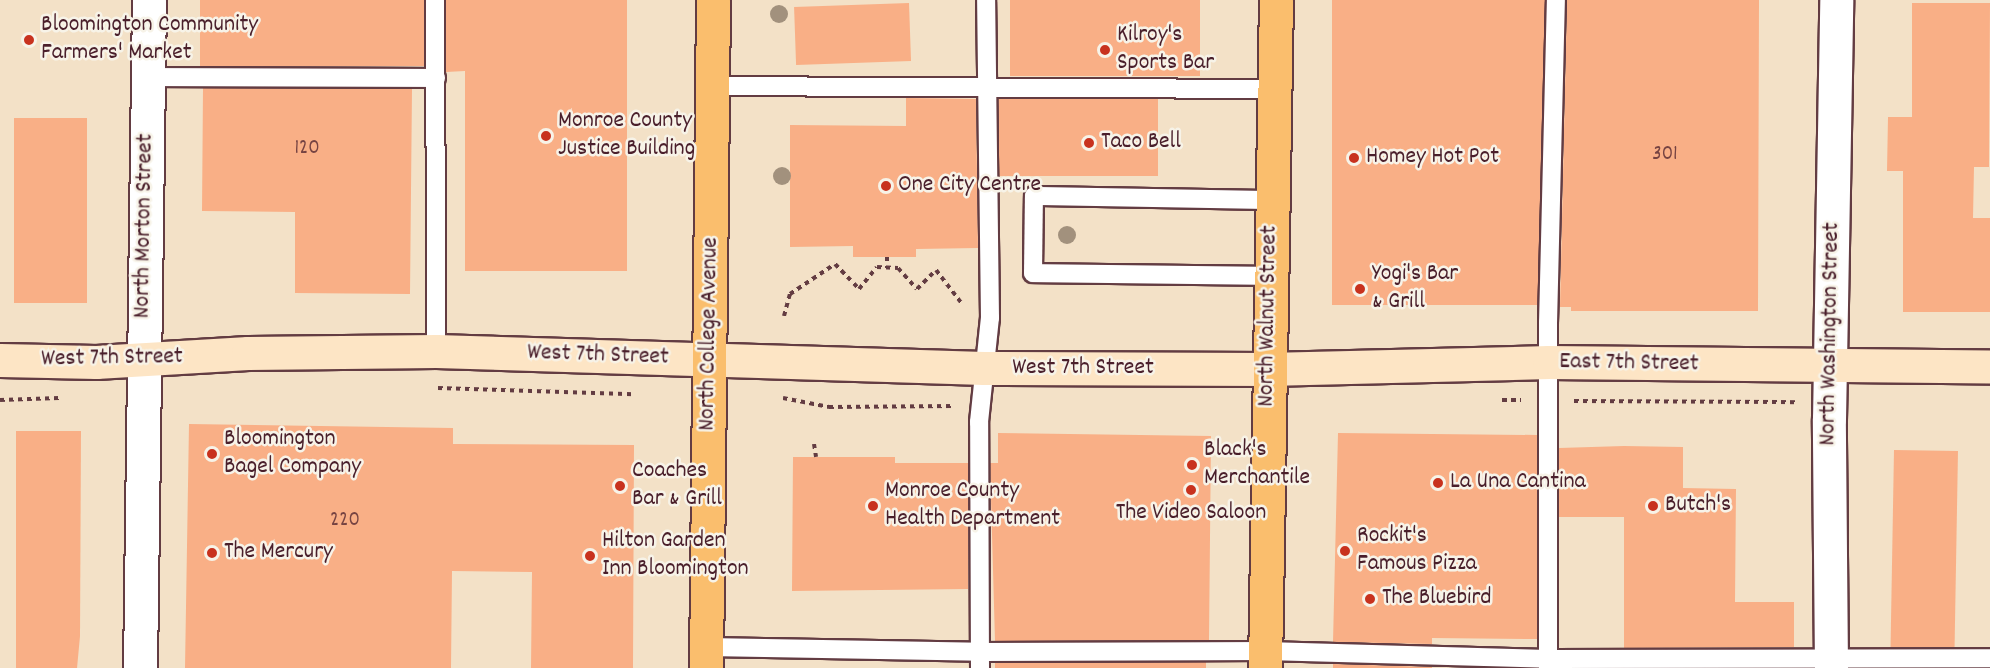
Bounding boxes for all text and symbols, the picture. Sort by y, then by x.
place label: Bloomington Community Farmers' Market [41,12,258,68]
place label: Kilroy's Sports Bar [1117,22,1214,78]
marker: Bloomington Community Farmers' Market [22,33,36,47]
marker: Kilroy's Sports Bar [1098,43,1112,57]
place label: Monroe County Justice Building [558,108,695,164]
marker: Monroe County Justice Building [539,129,553,143]
place label: Taco Bell [1101,129,1181,157]
street label: North Morton Street [129,133,161,319]
house number: 120 [294,136,320,162]
marker: Taco Bell [1082,136,1096,150]
house number: 301 [1652,142,1678,168]
place label: Homey Hot Pot [1366,144,1499,172]
marker: Homey Hot Pot [1347,151,1361,165]
place label: One City Centre [898,172,1041,200]
marker: One City Centre [879,179,893,193]
street label: North Washington Street [1815,222,1847,446]
street label: North Walnut Street [1253,225,1285,407]
street label: North College Avenue [694,237,726,431]
place label: Yogi's Bar & Grill [1372,261,1458,317]
marker: Yogi's Bar & Grill [1353,282,1367,296]
street label: West 7th Street [527,339,669,373]
street label: West 7th Street [41,343,183,375]
street label: East 7th Street [1559,348,1699,380]
street label: West 7th Street [1012,355,1154,383]
place label: Bloomington Bagel Company [224,426,361,482]
place label: Black's Merchantile [1204,437,1310,493]
marker: Bloomington Bagel Company [205,447,219,461]
place label: Coaches Bar & Grill [632,458,722,514]
marker: Black's Merchantile [1185,458,1199,472]
place label: La Una Cantina [1450,469,1586,497]
marker: La Una Cantina [1431,476,1445,490]
place label: Monroe County Health Department [885,478,1060,534]
marker: Coaches Bar & Grill [613,479,627,493]
marker: The Video Saloon [1184,483,1198,497]
place label: Butch's [1665,492,1731,520]
marker: Monroe County Health Department [866,499,880,513]
marker: Butch's [1646,499,1660,513]
place label: The Video Saloon [1116,500,1266,528]
house number: 220 [330,508,360,534]
place label: Rockit's Famous Pizza [1357,523,1477,579]
place label: Hilton Garden Inn Bloomington [602,528,749,584]
place label: The Mercury [224,539,333,567]
marker: Rockit's Famous Pizza [1338,544,1352,558]
marker: The Mercury [205,546,219,560]
marker: Hilton Garden Inn Bloomington [583,549,597,563]
place label: The Bluebird [1382,585,1492,613]
marker: The Bluebird [1363,592,1377,606]

